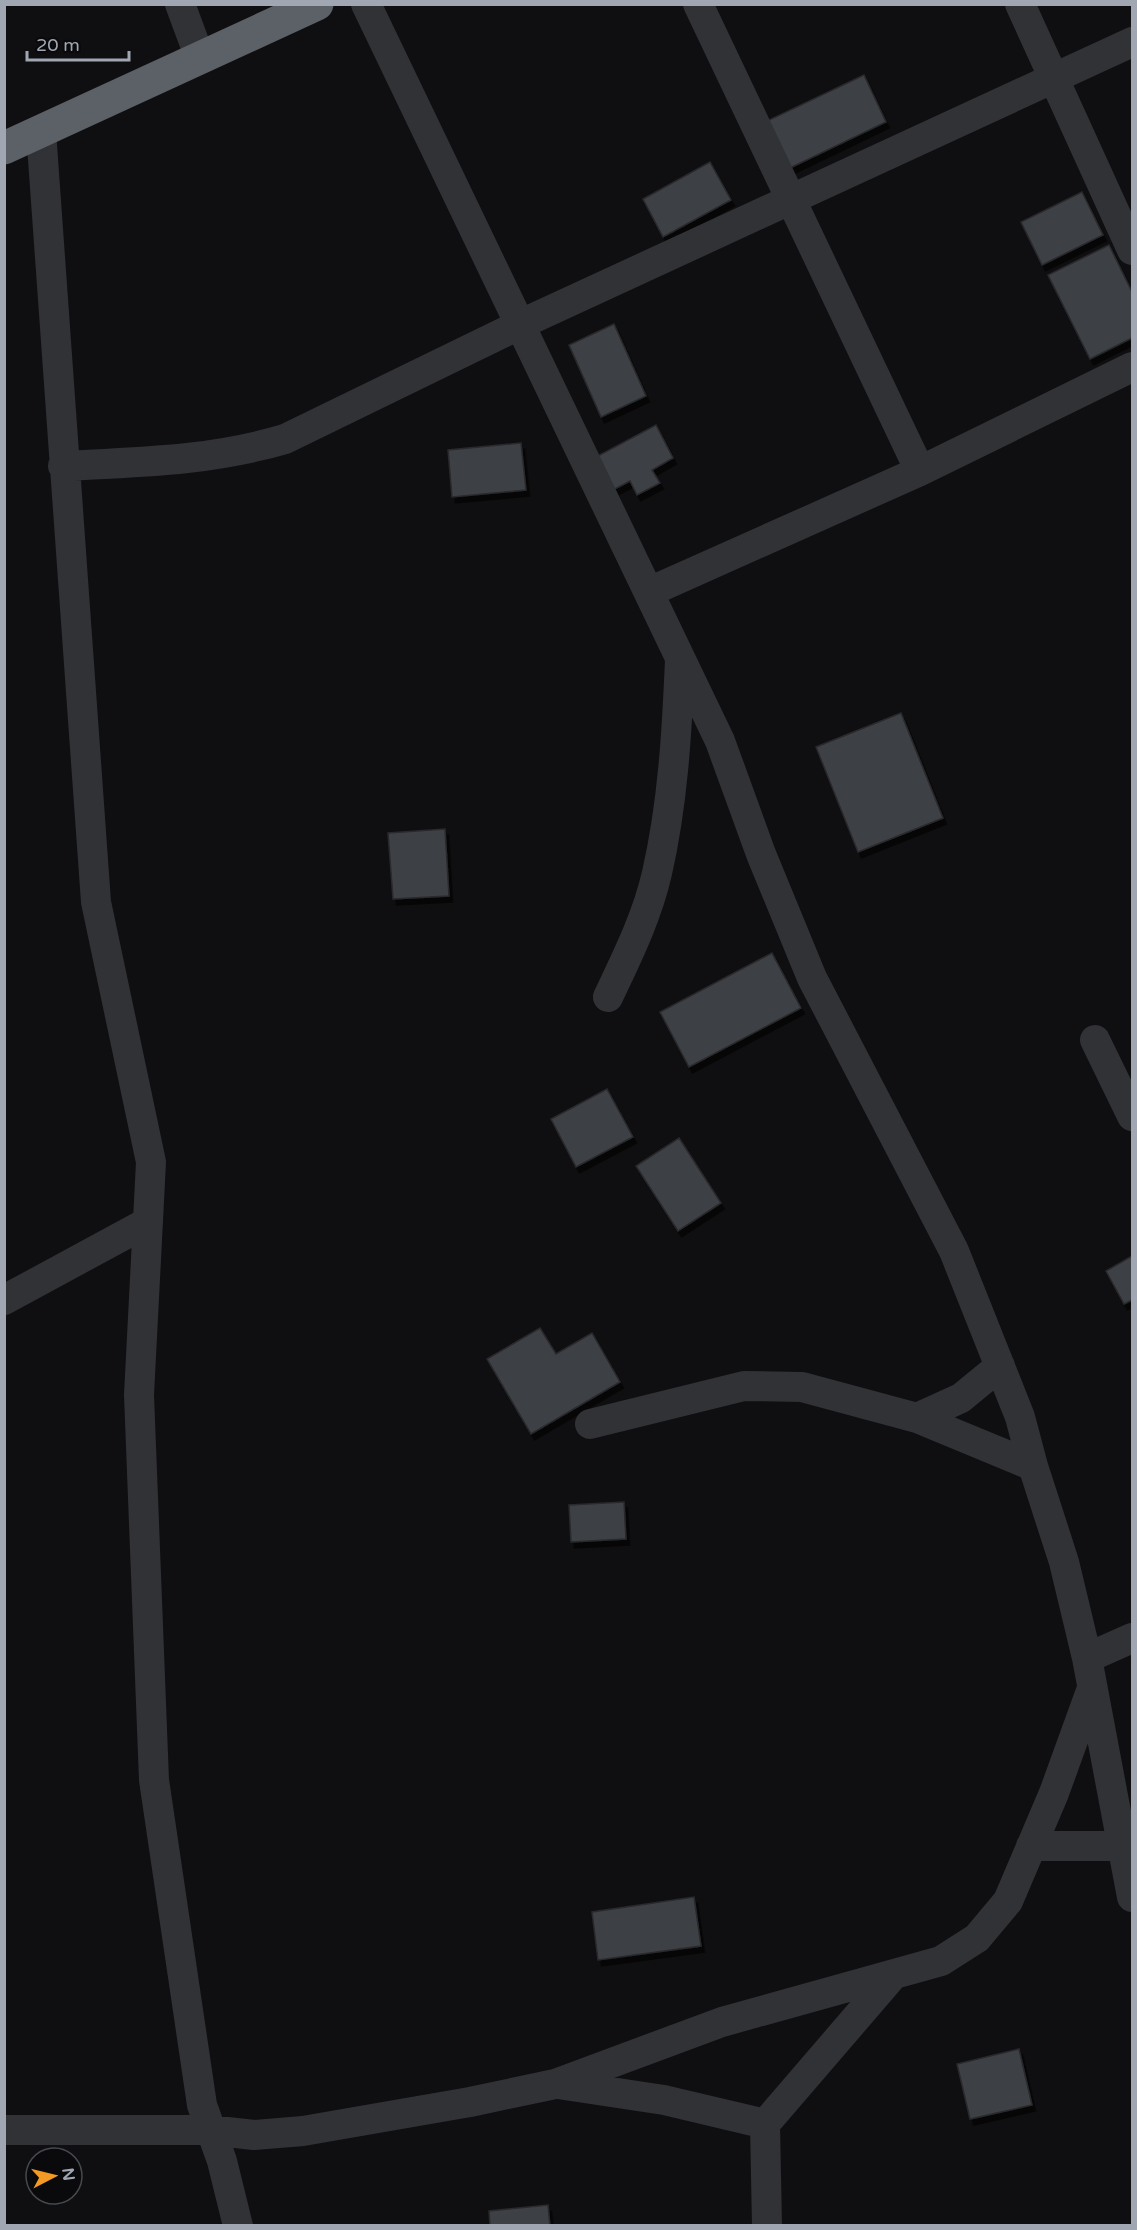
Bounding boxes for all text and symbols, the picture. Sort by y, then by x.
scale bar [27,24,129,62]
text: 20 m [36,34,80,56]
north arrow [24,2146,84,2206]
text: N [57,2167,79,2182]

